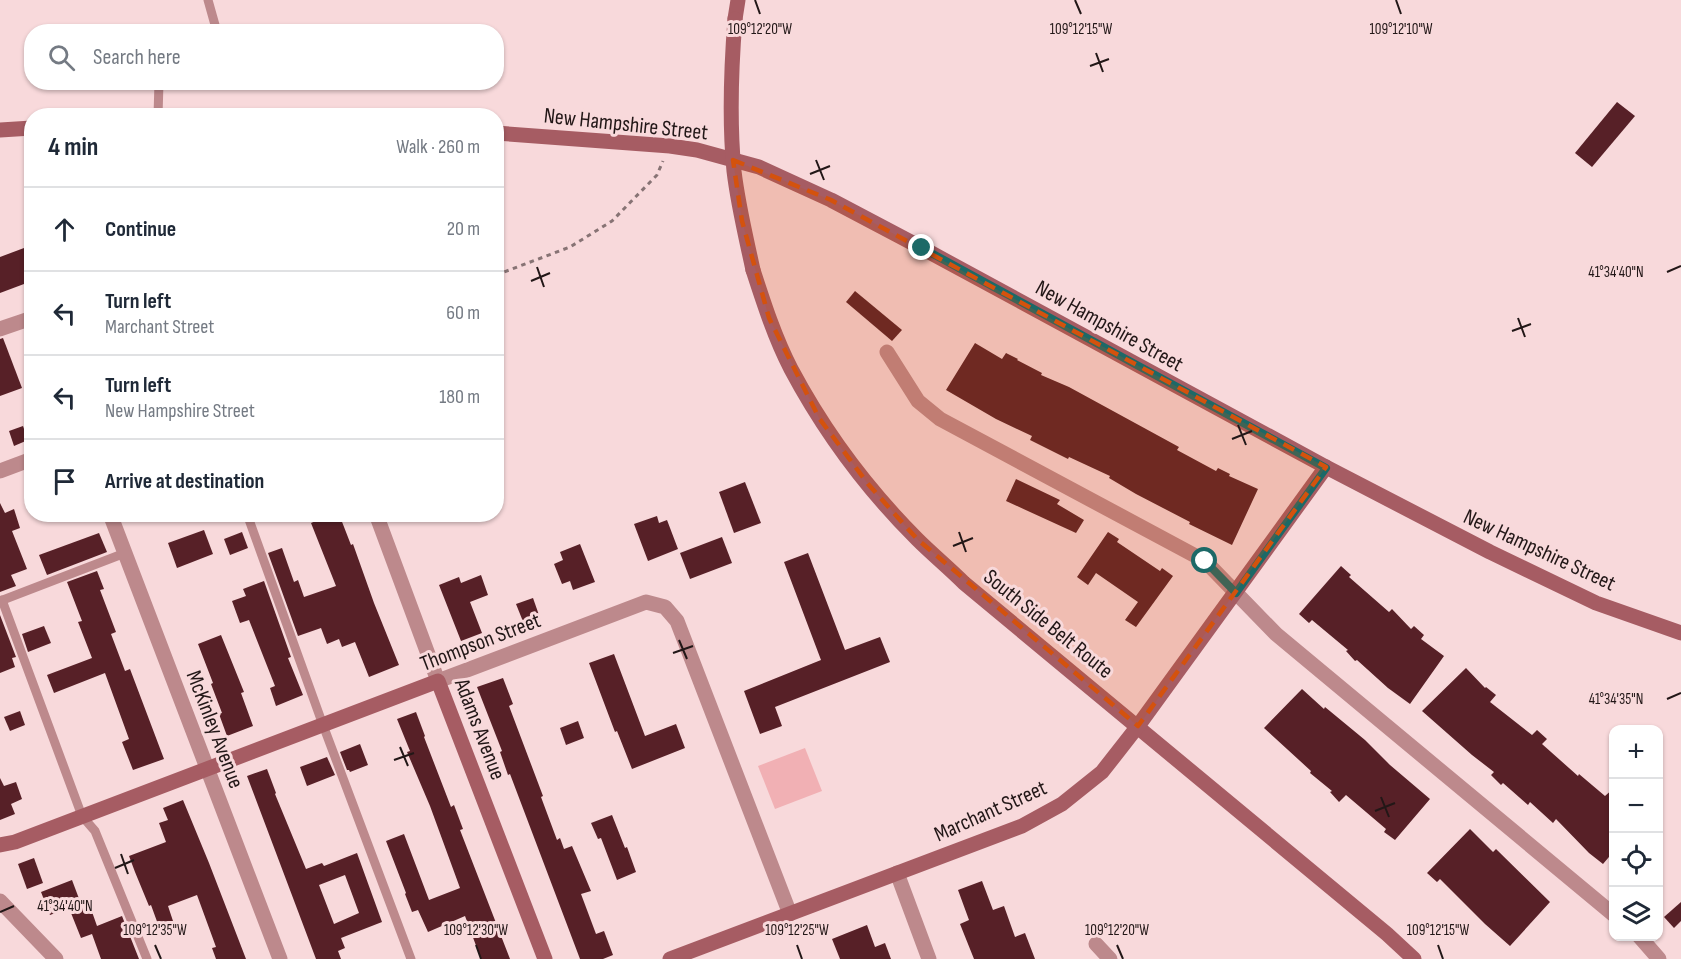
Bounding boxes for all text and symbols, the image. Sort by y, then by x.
text: 109°12'20"W [728,20,792,39]
text: 109°12'15"W [1050,20,1112,39]
text: 109°12'10"W [1369,20,1433,39]
search box [24,24,504,90]
icon: search [45,41,78,74]
text: Search here [93,44,180,71]
street label: New Hampshire Street [542,102,710,147]
text: 4 min [48,132,98,163]
text: Walk · 260 m [396,135,480,159]
icon: ahead [48,213,81,246]
text: Continue [105,216,176,243]
text: 20 m [447,217,480,241]
route end [908,234,934,260]
text: 41°34'40"N [1588,263,1644,282]
street label: New Hampshire Street [1031,275,1188,378]
text: Turn left [105,288,171,315]
icon: left [48,297,81,330]
text: 60 m [446,301,480,325]
text: Marchant Street [105,315,214,339]
text: Turn left [105,372,171,399]
icon: left [48,381,81,414]
text: 180 m [439,385,480,409]
text: New Hampshire Street [105,399,255,423]
icon: arrive [48,465,81,498]
text: Arrive at destination [105,468,264,495]
street label: New Hampshire Street [1459,503,1620,598]
route start [1191,547,1217,573]
street label: South Side Belt Route [978,564,1118,685]
street label: Thompson Street [416,607,545,678]
street label: McKinley Avenue [180,667,249,792]
street label: Adams Avenue [448,674,511,784]
text: 41°34'35"N [1589,690,1643,709]
map controls [1609,725,1663,941]
button: + [1609,725,1663,779]
street label: Marchant Street [930,774,1051,848]
button: − [1609,779,1663,833]
button: locate [1609,833,1663,887]
button: layers [1609,887,1663,941]
text: 41°34'40"N [37,897,93,916]
text: 109°12'35"W [123,921,187,940]
text: 109°12'30"W [444,921,508,940]
text: 109°12'25"W [765,921,829,940]
text: 109°12'20"W [1085,921,1149,940]
text: 109°12'15"W [1407,921,1469,940]

